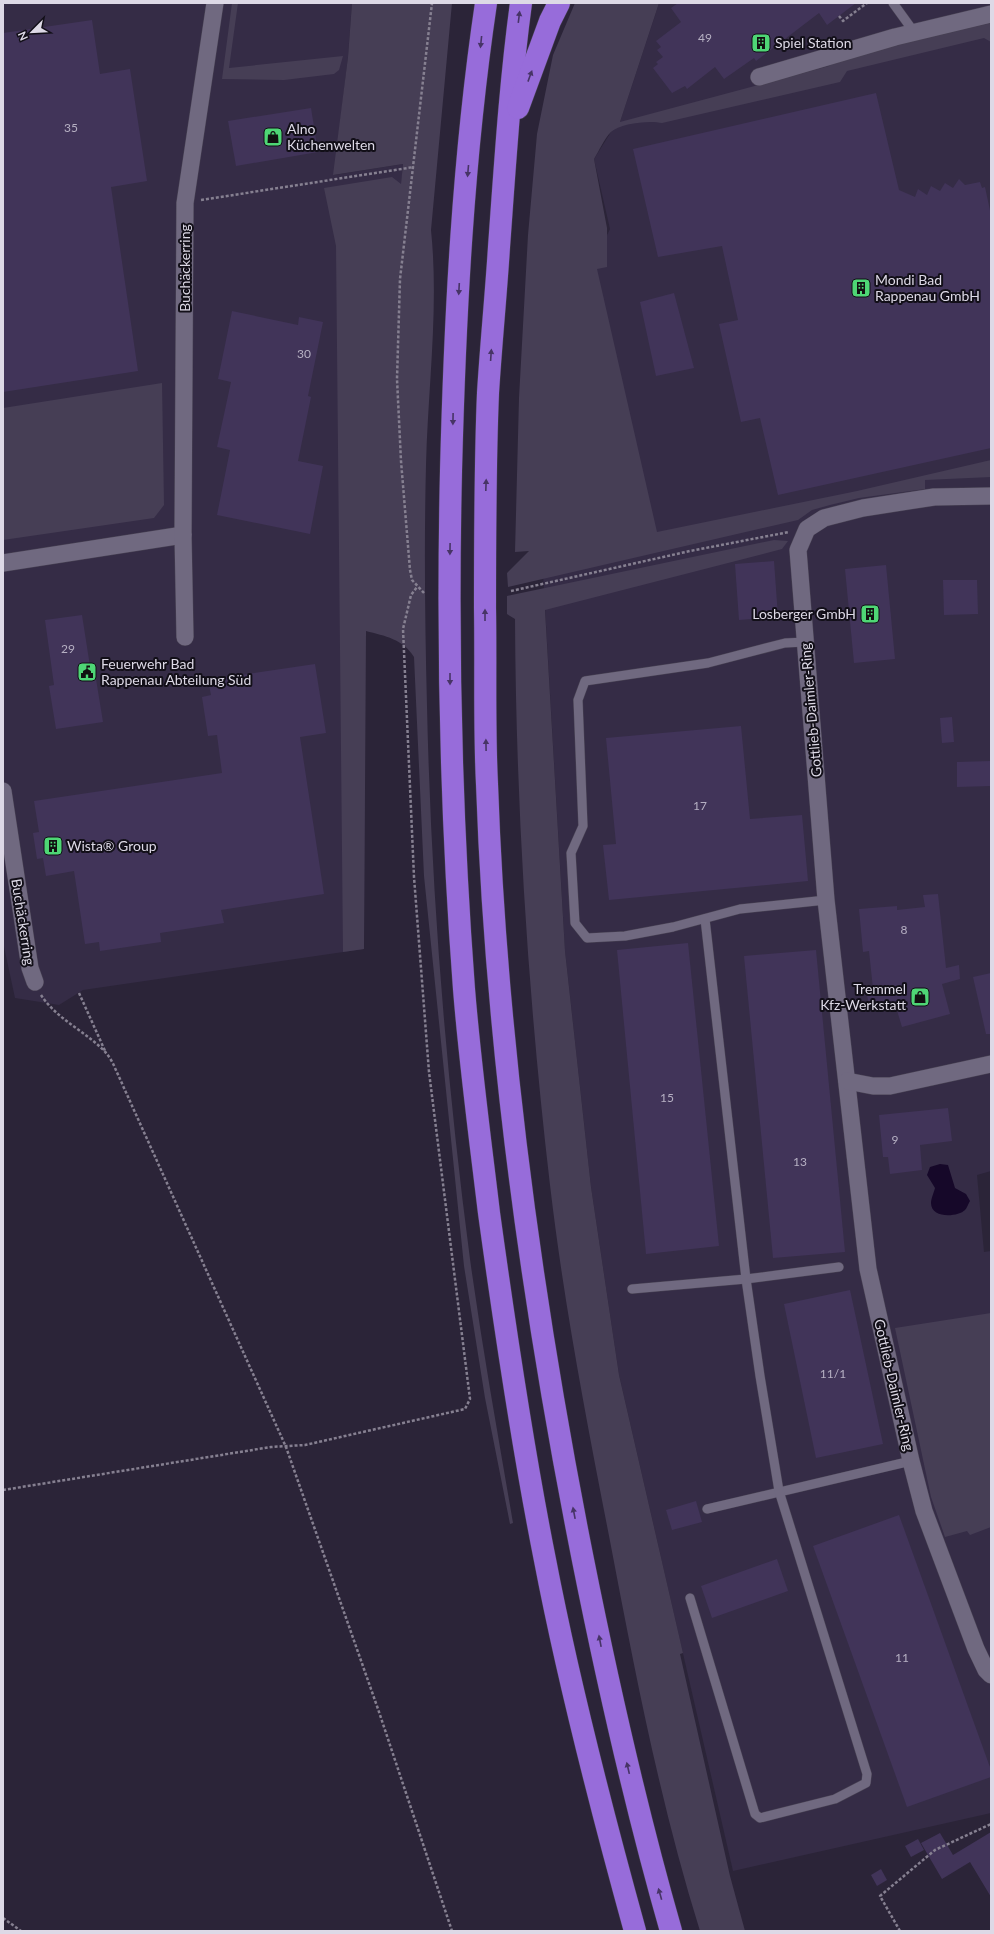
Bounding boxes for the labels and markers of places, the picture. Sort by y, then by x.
building icon: Spiel Station [750,32,772,54]
place label: Spiel Station [775,34,851,51]
place label: Alno Küchenwelten [287,120,375,153]
shop icon: Alno Küchenwelten [262,126,284,148]
place label: Mondi Bad Rappenau GmbH [875,271,980,304]
building icon: Mondi Bad Rappenau GmbH [850,277,872,299]
building icon: Losberger GmbH [859,603,881,625]
place label: Losberger GmbH [752,605,856,622]
place label: Feuerwehr Bad Rappenau Abteilung Süd [101,655,251,688]
public building icon: Feuerwehr Bad Rappenau Abteilung Süd [76,661,98,683]
building icon: Wista® Group [42,835,64,857]
place label: Wista® Group [67,837,157,854]
place label: Tremmel Kfz-Werkstatt [820,980,906,1013]
shop icon: Tremmel Kfz-Werkstatt [909,986,931,1008]

